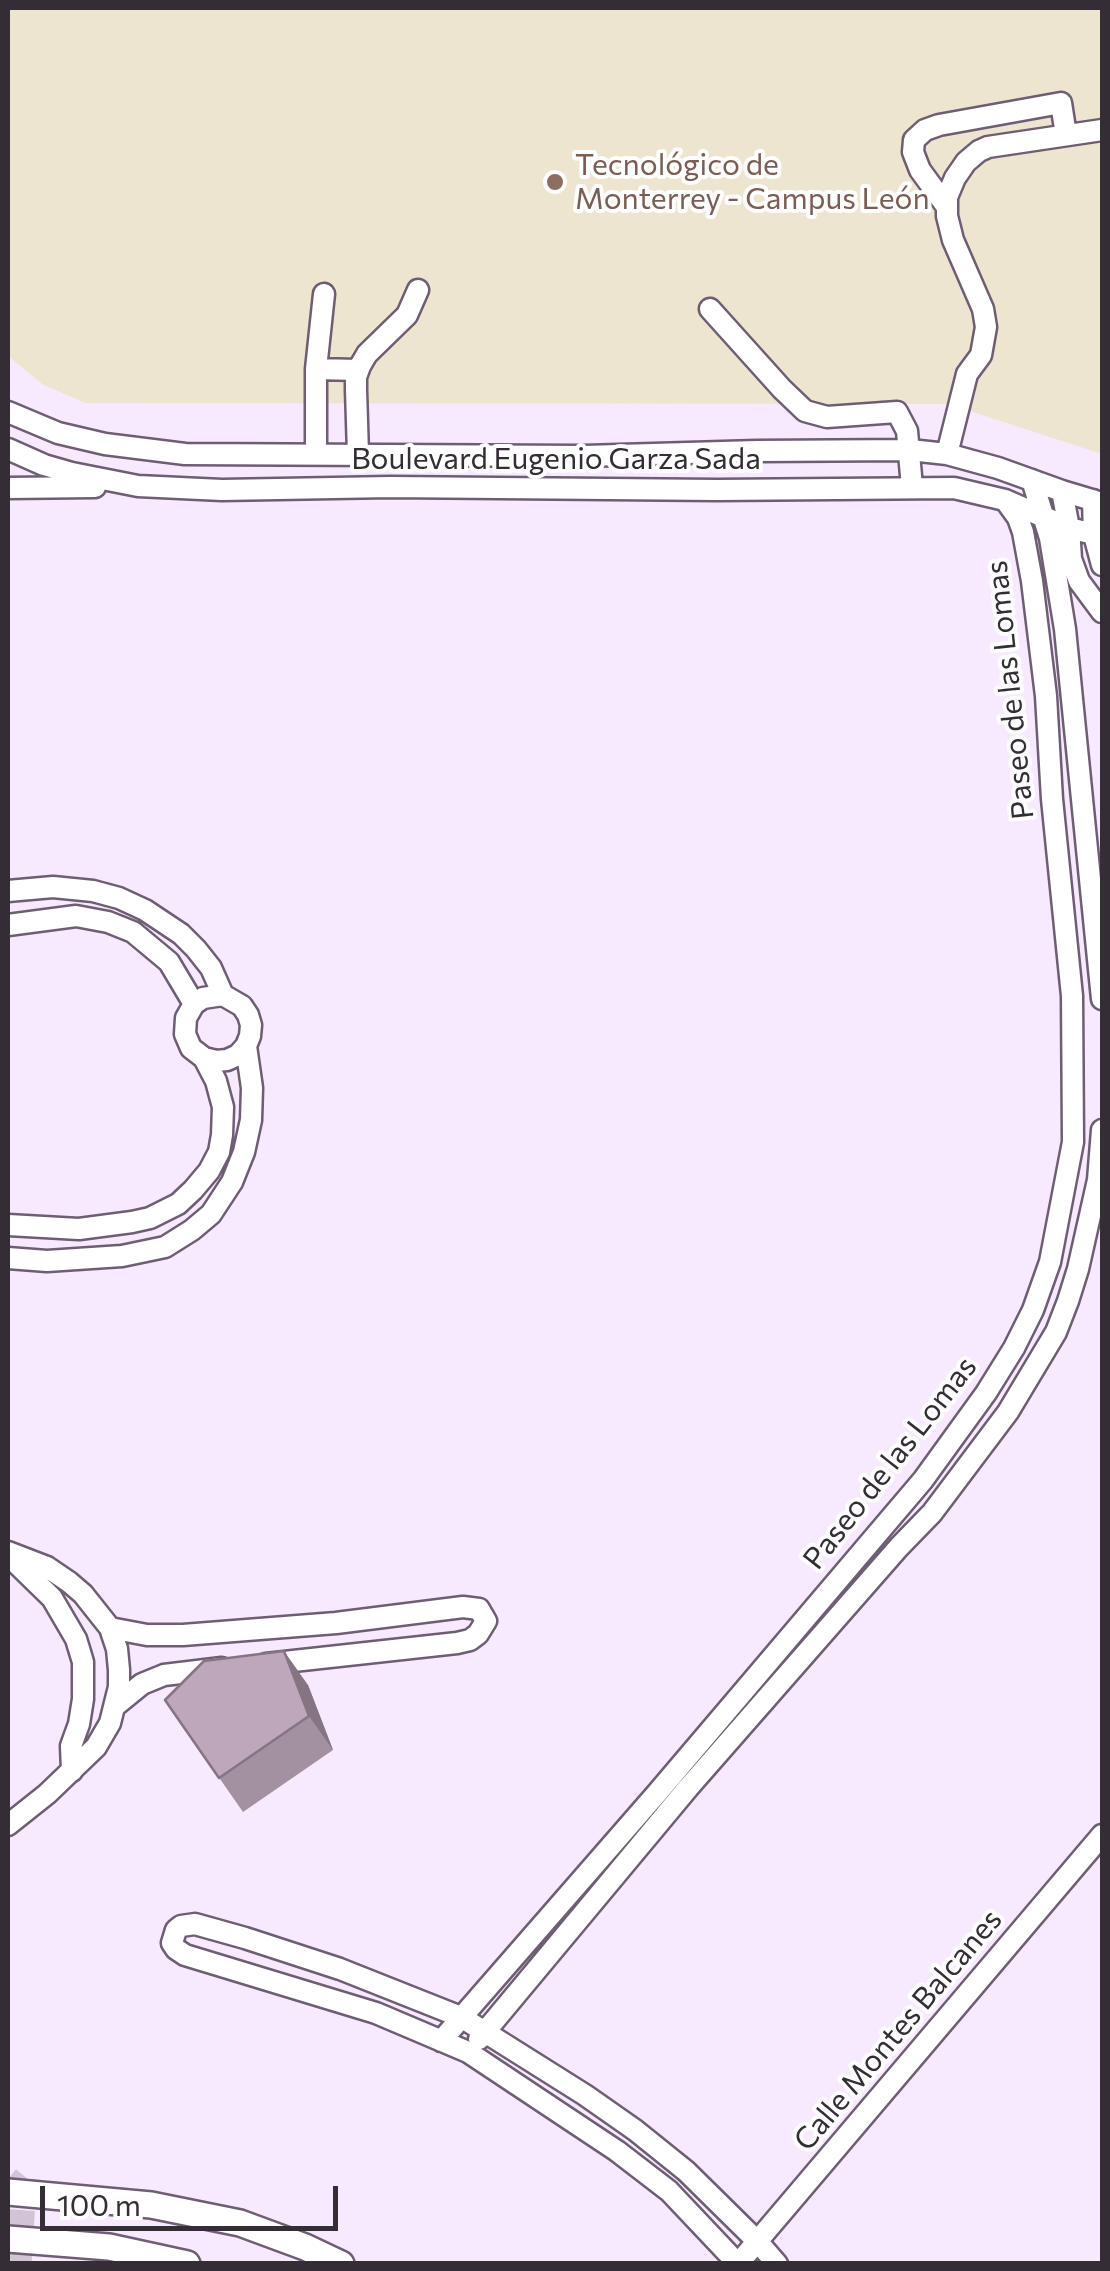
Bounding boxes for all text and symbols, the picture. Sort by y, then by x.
place label: Tecnológico de Monterrey - Campus León [575,147,930,218]
marker: Tecnológico de Monterrey - Campus León [544,171,566,193]
street label: Boulevard Eugenio Garza Sada [351,441,761,477]
street label: Paseo de las Lomas [979,559,1041,821]
street label: Paseo de las Lomas [796,1350,984,1576]
street label: Calle Montes Balcanes [787,1902,1009,2158]
scale bar [45,2166,342,2228]
text: 100 m [57,2185,141,2222]

